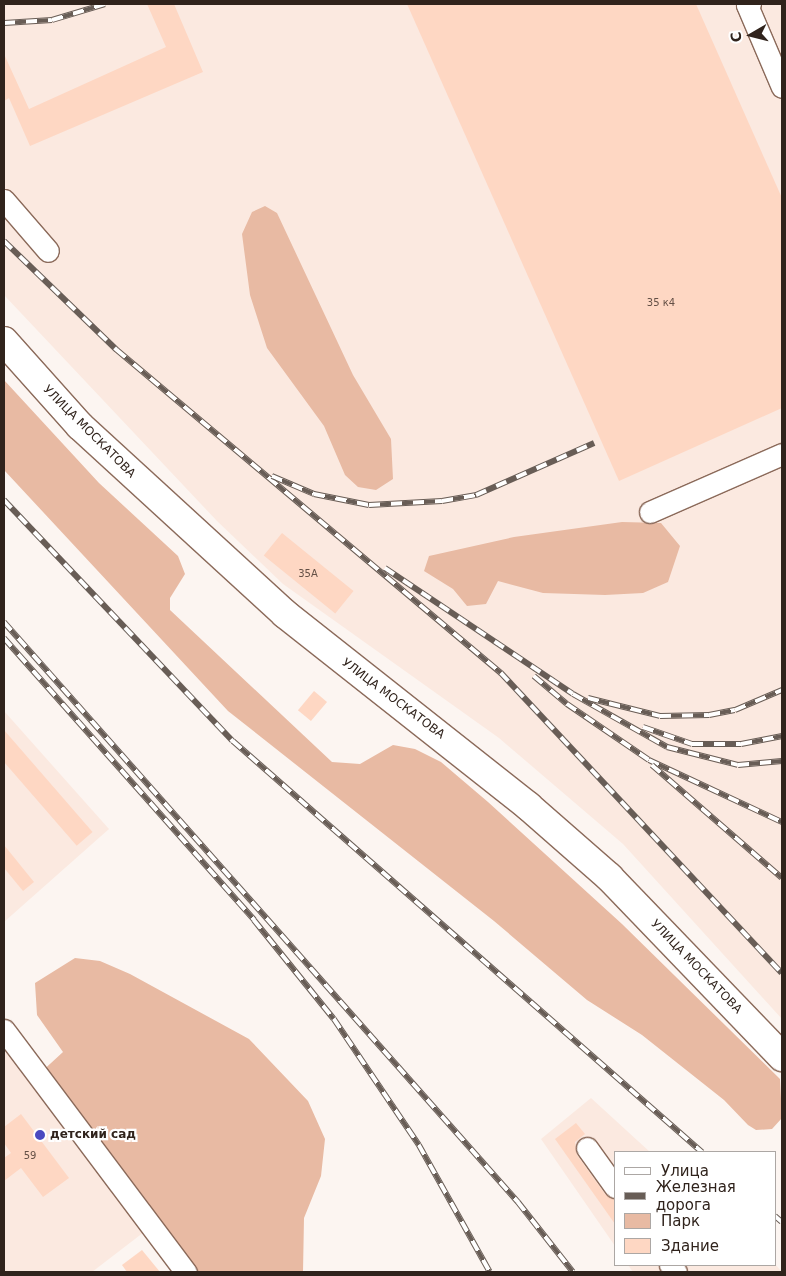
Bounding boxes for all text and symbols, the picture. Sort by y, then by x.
north arrow [726,10,776,60]
text: С [728,31,745,43]
house number: 35 к4 [647,297,675,309]
street label: УЛИЦА МОСКАТОВА [40,383,138,481]
house number: 35А [298,568,318,580]
street label: УЛИЦА МОСКАТОВА [339,656,447,742]
street label: УЛИЦА МОСКАТОВА [647,917,745,1017]
place label: детский сад [50,1128,136,1142]
marker: детский сад [34,1129,46,1141]
house number: 59 [24,1150,36,1162]
legend [614,1151,776,1266]
text: Улица [661,1162,709,1180]
text: Железная дорога [656,1178,736,1214]
text: Парк [661,1212,700,1230]
text: Здание [661,1237,719,1255]

